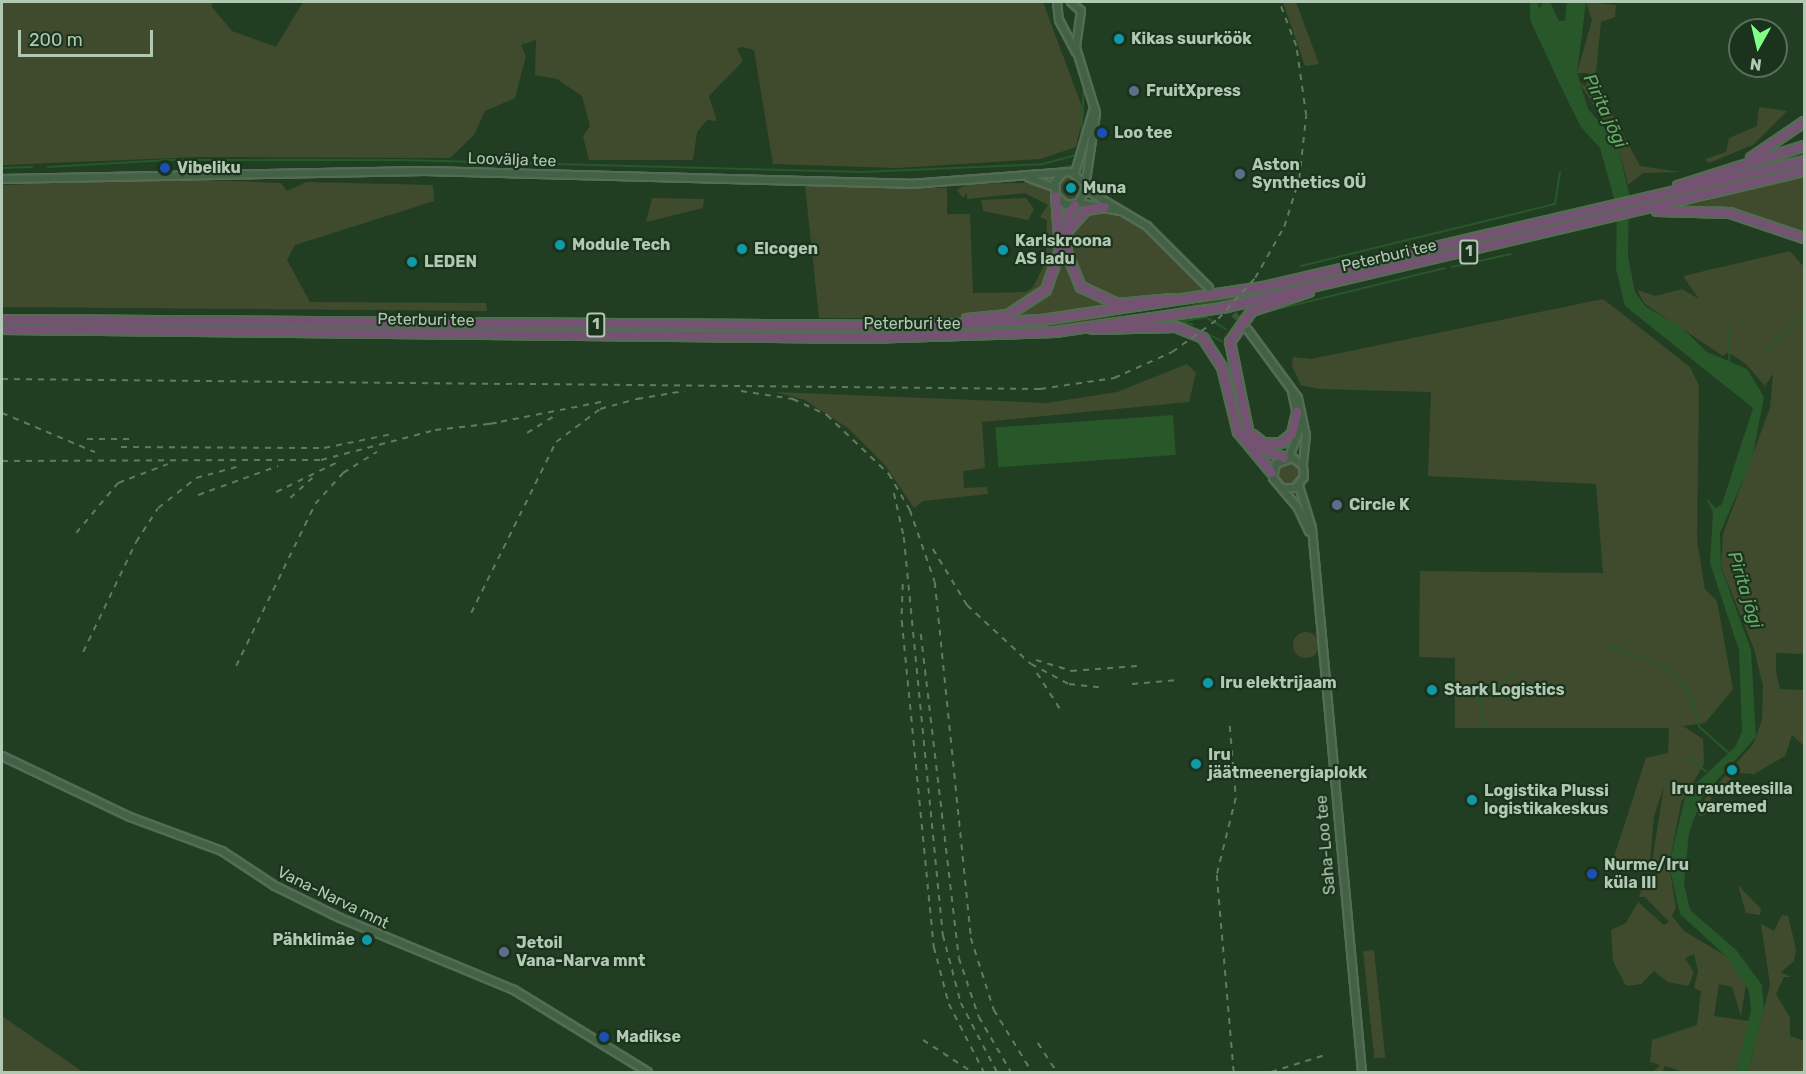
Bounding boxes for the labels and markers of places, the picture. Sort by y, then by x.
place label: Kikas suurköök [1131,29,1252,49]
marker: Kikas suurköök [1112,32,1126,46]
place label: FruitXpress [1146,81,1241,101]
marker: FruitXpress [1127,84,1141,98]
place label: Loo tee [1114,123,1173,143]
marker: Loo tee [1095,126,1109,140]
place label: Aston Synthetics OÜ [1252,155,1366,193]
place label: Vibeliku [177,158,241,178]
marker: Vibeliku [158,161,172,175]
marker: Aston Synthetics OÜ [1233,167,1247,181]
place label: Muna [1083,178,1126,198]
marker: Muna [1064,181,1078,195]
place label: Karlskroona AS ladu [1015,231,1111,269]
place label: Module Tech [572,235,671,255]
marker: Module Tech [553,238,567,252]
place label: Elcogen [754,239,818,259]
marker: Elcogen [735,242,749,256]
marker: Karlskroona AS ladu [996,243,1010,257]
place label: LEDEN [424,252,477,272]
marker: LEDEN [405,255,419,269]
place label: Circle K [1349,495,1410,515]
marker: Circle K [1330,498,1344,512]
place label: Iru elektrijaam [1220,673,1337,693]
marker: Iru elektrijaam [1201,676,1215,690]
place label: Stark Logistics [1444,680,1565,700]
marker: Stark Logistics [1425,683,1439,697]
place label: Iru jäätmeenergiaplokk [1208,745,1367,783]
marker: Iru jäätmeenergiaplokk [1189,757,1203,771]
marker: Iru raudteesilla varemed [1725,763,1739,777]
place label: Iru raudteesilla varemed [1671,779,1793,817]
place label: Logistika Plussi logistikakeskus [1484,781,1609,819]
marker: Logistika Plussi logistikakeskus [1465,793,1479,807]
place label: Nurme/Iru küla III [1604,855,1689,893]
marker: Nurme/Iru küla III [1585,867,1599,881]
place label: Pähklimäe [272,930,355,950]
marker: Pähklimäe [360,933,374,947]
place label: Jetoil Vana-Narva mnt [516,933,645,971]
marker: Jetoil Vana-Narva mnt [497,945,511,959]
place label: Madikse [616,1027,681,1047]
marker: Madikse [597,1030,611,1044]

